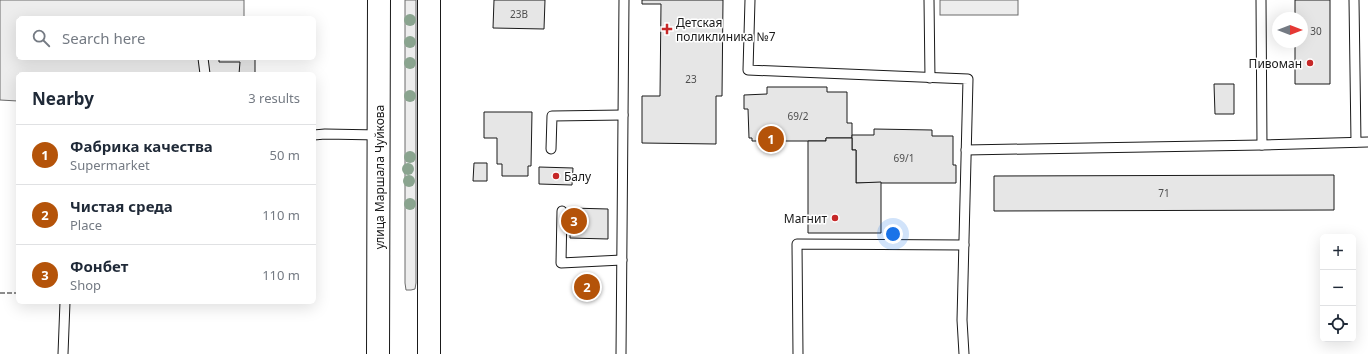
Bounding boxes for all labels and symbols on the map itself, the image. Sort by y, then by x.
house number: 23В [510,7,528,21]
north arrow [1272,12,1308,48]
place label: Детская поликлиника №7 [676,14,776,45]
marker: Детская поликлиника №7 [661,23,673,35]
house number: 30 [1310,24,1322,38]
place label: Пивоман [1249,55,1302,72]
marker: Пивоман [1305,58,1315,68]
house number: 23 [685,72,697,86]
street label: улица Маршала Чуйкова [371,105,388,249]
house number: 69/2 [788,109,809,123]
pin: 1 [758,124,784,154]
house number: 69/1 [894,151,914,165]
place label: Балу [564,168,592,185]
marker: Балу [551,171,561,181]
house number: 71 [1158,186,1170,200]
pin: 3 [561,206,587,236]
place label: Магнит [784,210,827,227]
marker: Магнит [830,213,840,223]
your location [883,224,903,244]
pin: 2 [574,272,600,302]

